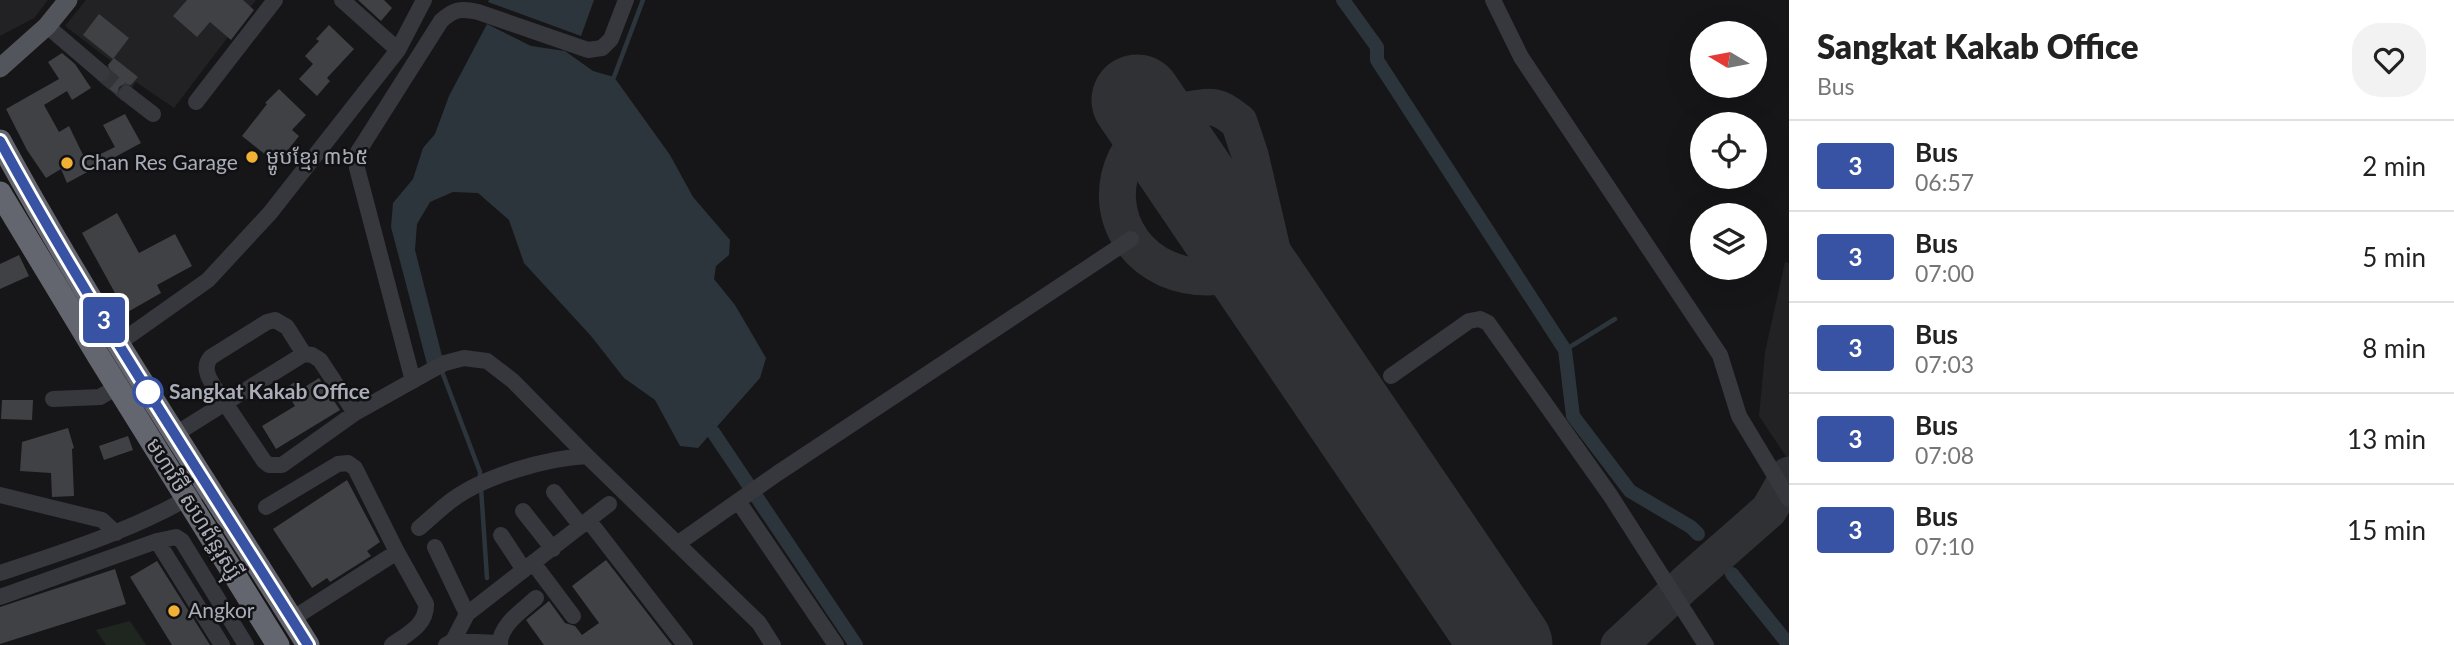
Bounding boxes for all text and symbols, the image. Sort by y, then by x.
north arrow [1690,21,1768,98]
map controls [1690,21,1767,280]
button: heart [2352,23,2426,97]
text: Sangkat Kakab Office [1817,26,2138,66]
text: Bus [1817,72,1854,100]
button: locate [1690,112,1767,189]
text: Bus [1915,136,1958,168]
place label: ម្ហូបខ្មែរ ៣៦៥ [266,143,368,176]
place label: Chan Res Garage [81,149,238,174]
marker: ម្ហូបខ្មែរ ៣៦៥ [244,149,260,165]
text: 2 min [2362,150,2426,182]
text: 3 [1849,151,1862,180]
marker: Chan Res Garage [59,155,75,171]
text: 06:57 [1915,168,1974,196]
button: layers [1690,203,1767,280]
text: Bus [1915,227,1958,259]
text: 5 min [2362,241,2426,273]
text: 3 [1849,242,1862,271]
text: 07:00 [1915,259,1974,287]
line badge: 3 [81,297,127,343]
text: 3 [97,305,111,334]
text: Bus [1915,318,1958,350]
text: 8 min [2362,332,2426,364]
text: 3 [1849,333,1862,362]
text: 07:03 [1915,350,1974,378]
marker: Sangkat Kakab Office [133,377,163,407]
place label: Sangkat Kakab Office [169,378,370,403]
text: Bus [1915,409,1958,441]
text: 13 min [2347,423,2426,455]
text: 3 [1849,424,1862,453]
street label: មហាវិថី សហព័ន្ធរុស្ស៊ី [135,433,249,587]
text: 07:08 [1915,441,1974,469]
text: Bus [1915,500,1958,532]
text: 15 min [2347,514,2426,546]
text: 3 [1849,515,1862,544]
text: 07:10 [1915,532,1974,560]
place label: Angkor [188,597,255,622]
marker: Angkor [166,603,182,619]

